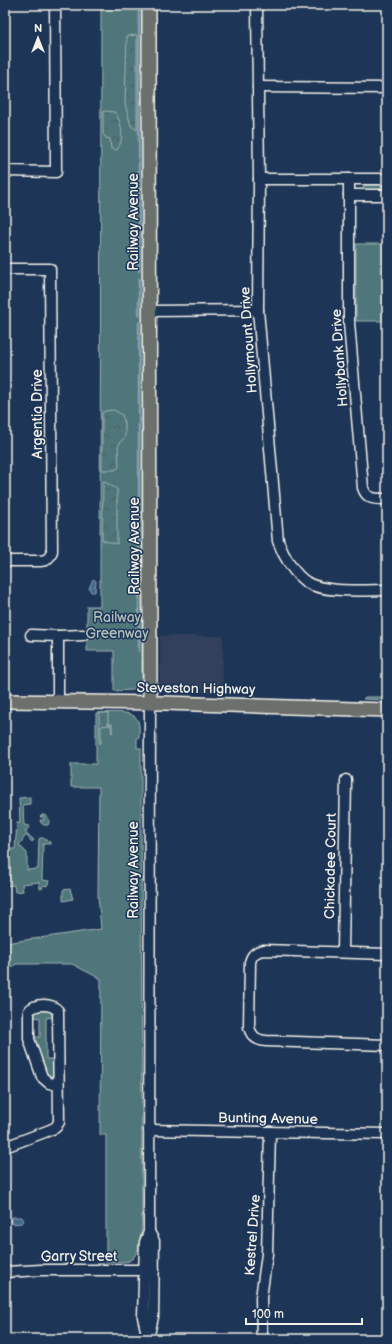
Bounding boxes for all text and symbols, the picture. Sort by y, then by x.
north arrow [18,18,58,58]
text: N [34,22,42,35]
street label: Railway Avenue [125,173,142,271]
street label: Hollymount Drive [236,286,261,394]
street label: Hollybank Drive [328,308,351,407]
street label: Argentia Drive [29,369,46,459]
street label: Railway Avenue [126,497,143,595]
park label: Railway Greenway [85,609,149,642]
street label: Steveston Highway [137,679,256,698]
street label: Chickadee Court [321,812,340,919]
street label: Railway Avenue [125,821,142,919]
street label: Bunting Avenue [218,1109,318,1128]
street label: Kestrel Drive [241,1194,264,1276]
street label: Garry Street [41,1248,118,1265]
scale bar [246,1300,362,1326]
text: 100 m [252,1307,284,1322]

